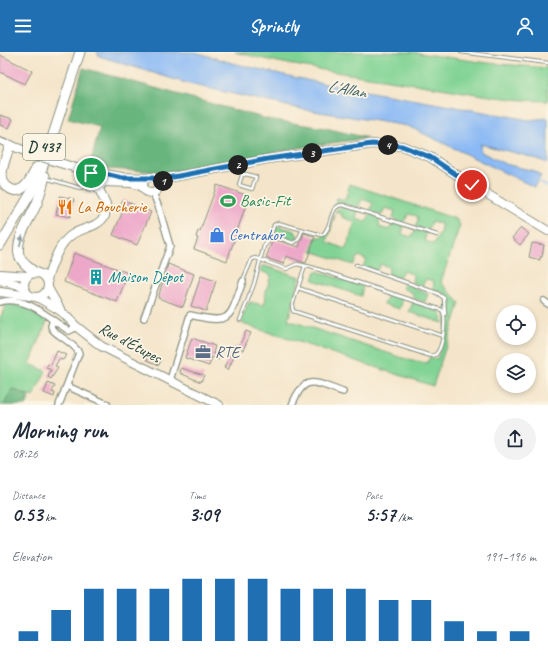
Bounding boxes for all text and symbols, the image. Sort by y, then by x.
icon: menu [12,15,34,37]
text: Sprintly [249,15,299,37]
icon: person [514,15,536,37]
water label: L'Allan [326,75,370,103]
road number: D 437 [23,134,65,160]
pin: 4 [378,135,398,155]
text: 4 [386,138,390,152]
pin: 3 [302,143,322,163]
text: 3 [310,146,314,160]
pin: 2 [228,155,248,175]
pin [74,156,108,190]
text: 2 [236,158,240,172]
icon: arrive [80,162,102,184]
pin [455,168,489,202]
pin: 1 [153,171,173,191]
text: 1 [161,174,165,188]
icon: check [461,174,483,196]
place label: Basic-Fit [240,191,292,211]
sports icon: Basic-Fit [219,192,237,210]
place label: La Boucherie [77,197,148,217]
restaurant icon: La Boucherie [56,198,74,216]
place label: Centrakor [229,225,285,245]
shop icon: Centrakor [208,226,226,244]
one-way arrow [18,235,24,247]
place label: Maison Dépot [108,267,185,287]
building icon: Maison Dépot [87,268,105,286]
map controls [496,305,536,393]
button: locate [496,305,536,345]
street label: Rue d'Étupes [95,318,166,369]
place label: RTE [215,342,242,362]
office icon: RTE [194,343,212,361]
button: layers [496,353,536,393]
text: Morning run [12,417,108,445]
button: share [494,418,536,460]
text: 08:26 [12,446,38,462]
text: Distance [12,488,45,502]
text: Time [189,488,206,502]
text: Pace [365,488,382,502]
text: 0.53 [12,502,43,527]
text: 3:09 [189,502,219,527]
text: 5:57 [365,502,396,527]
text: km [43,510,56,524]
text: /km [396,510,413,524]
text: Elevation [12,549,52,565]
text: 191–196 m [485,549,536,565]

